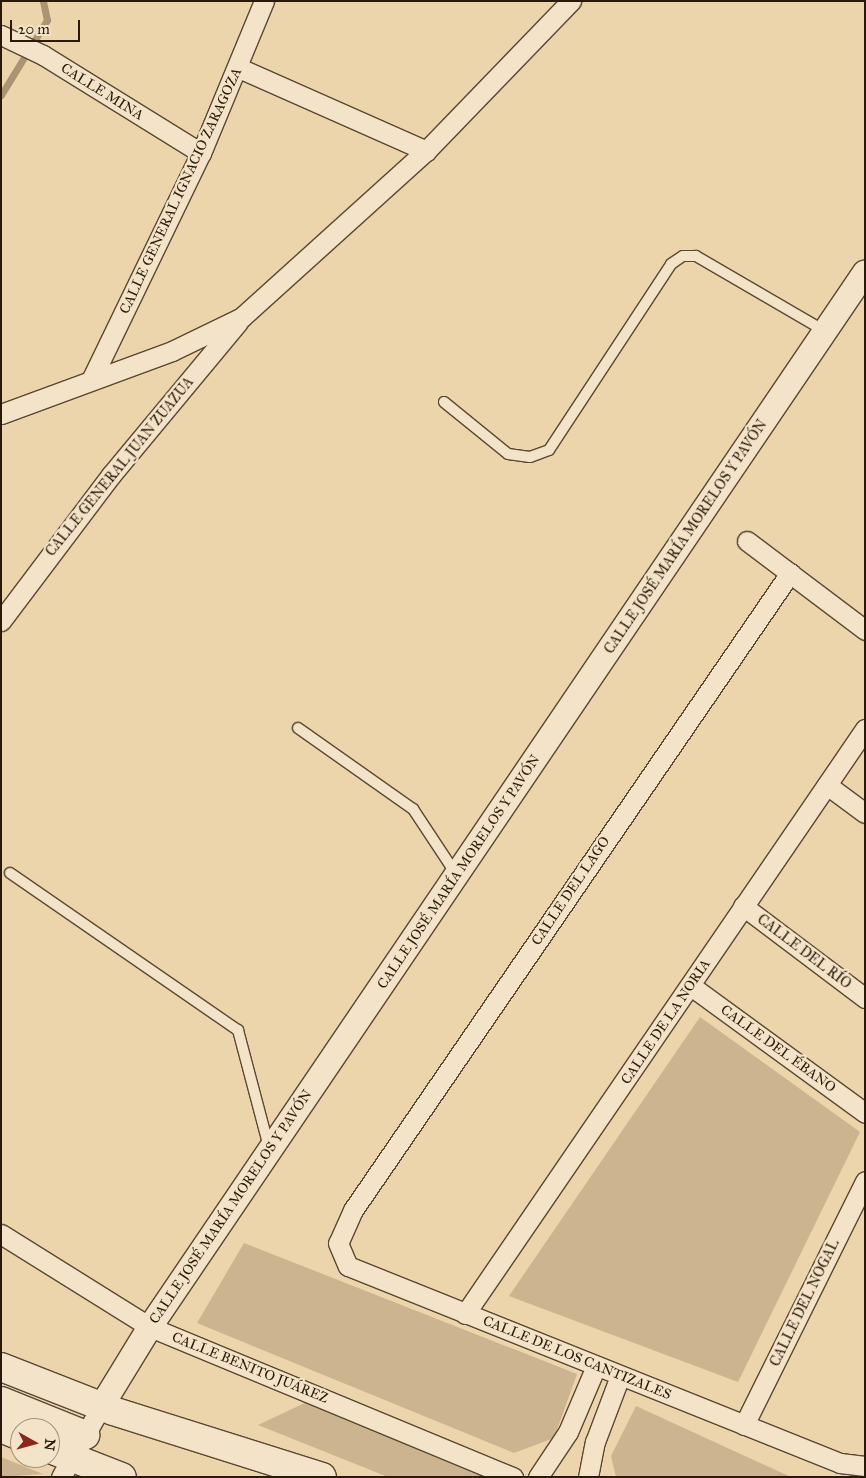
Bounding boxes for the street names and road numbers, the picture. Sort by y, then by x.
street label: CALLE MINA [58,60,146,124]
street label: CALLE GENERAL IGNACIO ZARAGOZA [116,65,246,317]
street label: CALLE GENERAL JUAN ZUAZUA [43,374,197,560]
street label: CALLE JOSÉ MARÍA MORELOS Y PAVÓN [601,417,771,657]
street label: CALLE JOSÉ MARÍA MORELOS Y PAVÓN [374,752,544,992]
street label: CALLE DEL LAGO [528,833,614,949]
street label: CALLE DEL RÍO [754,911,854,993]
street label: CALLE DE LA NORIA [618,956,714,1088]
street label: CALLE DEL ÉBANO [717,1002,839,1096]
street label: CALLE JOSÉ MARÍA MORELOS Y PAVÓN [146,1087,316,1327]
street label: CALLE DEL NOGAL [767,1237,843,1369]
street label: CALLE DE LOS CANTIZALES [480,1312,674,1404]
street label: CALLE BENITO JUÁREZ [169,1329,331,1407]

